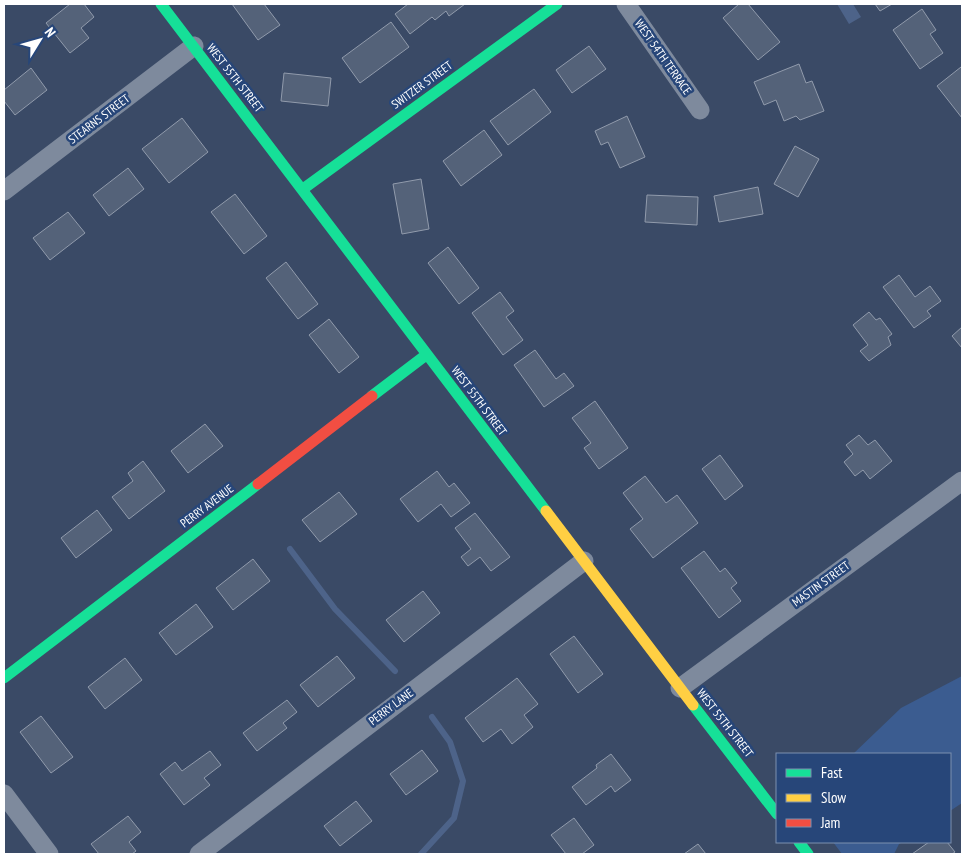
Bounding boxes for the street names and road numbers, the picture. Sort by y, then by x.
street label: WEST 54TH TERRACE [632,16,695,97]
street label: WEST 55TH STREET [204,40,267,115]
street label: SWITZER STREET [388,57,456,112]
street label: STEARNS STREET [65,90,133,147]
street label: WEST 55TH STREET [448,363,511,439]
street label: PERRY AVENUE [177,481,236,530]
street label: MASTIN STREET [789,557,853,610]
street label: PERRY LANE [366,685,416,728]
street label: WEST 55TH STREET [694,685,757,760]

